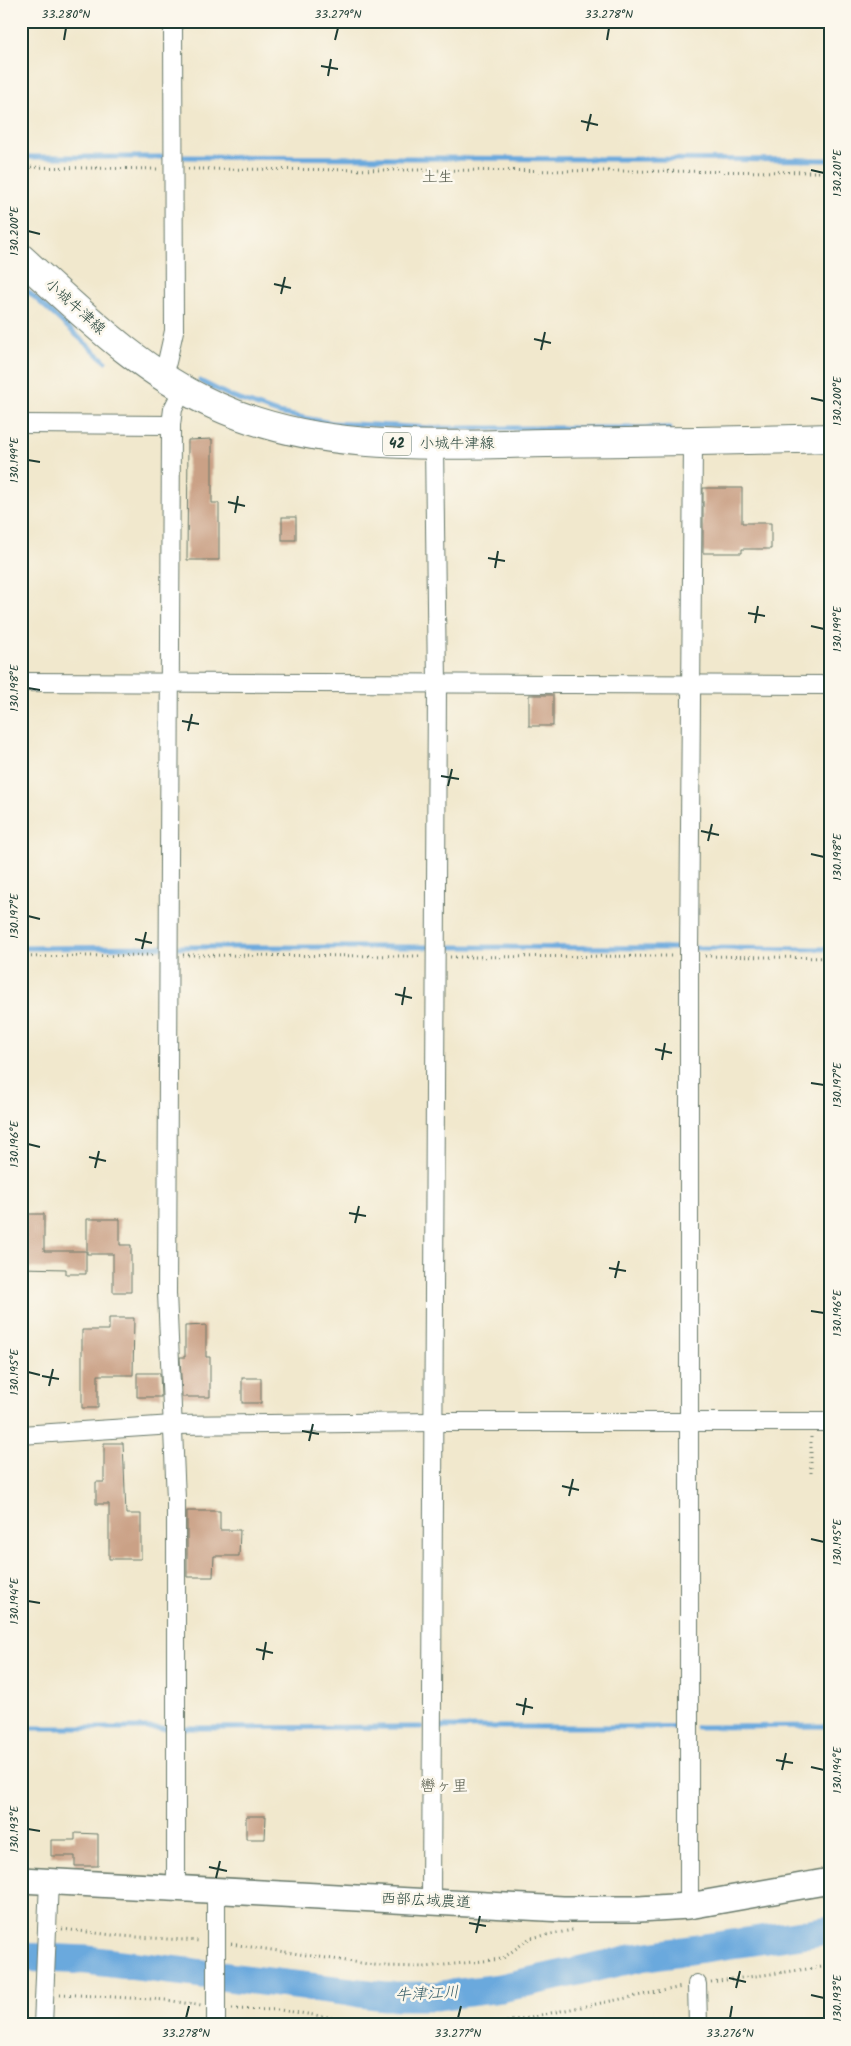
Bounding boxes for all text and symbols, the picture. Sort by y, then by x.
text: 33.280°N [42,5,90,24]
text: 33.279°N [314,5,362,24]
text: 33.278°N [585,5,633,24]
text: 130.201°E [828,148,847,197]
district label: 土生 [422,165,454,190]
text: 130.200°E [5,205,24,256]
street label: 小城牛津線 [39,273,111,341]
text: 130.200°E [828,375,847,426]
road number: 42 [383,432,411,456]
street label: 小城牛津線 [419,432,495,456]
text: 130.199°E [5,436,24,483]
text: 130.199°E [828,605,847,652]
text: 130.198°E [5,663,24,712]
text: 130.198°E [828,832,847,881]
text: 130.197°E [5,892,24,939]
text: 130.197°E [828,1061,847,1108]
text: 130.196°E [5,1120,24,1167]
text: 130.196°E [828,1289,847,1336]
text: 130.195°E [5,1348,24,1395]
text: 130.195°E [828,1518,847,1565]
text: 130.194°E [5,1577,24,1624]
text: 130.194°E [828,1746,847,1793]
district label: 轡ヶ里 [420,1774,468,1799]
text: 130.193°E [5,1805,24,1853]
street label: 西部広域農道 [380,1887,472,1915]
text: 130.193°E [828,1974,847,2022]
water label: 牛津江川 [394,1980,460,2008]
text: 33.278°N [162,2024,210,2043]
text: 33.277°N [435,2024,481,2043]
text: 33.276°N [706,2024,754,2043]

